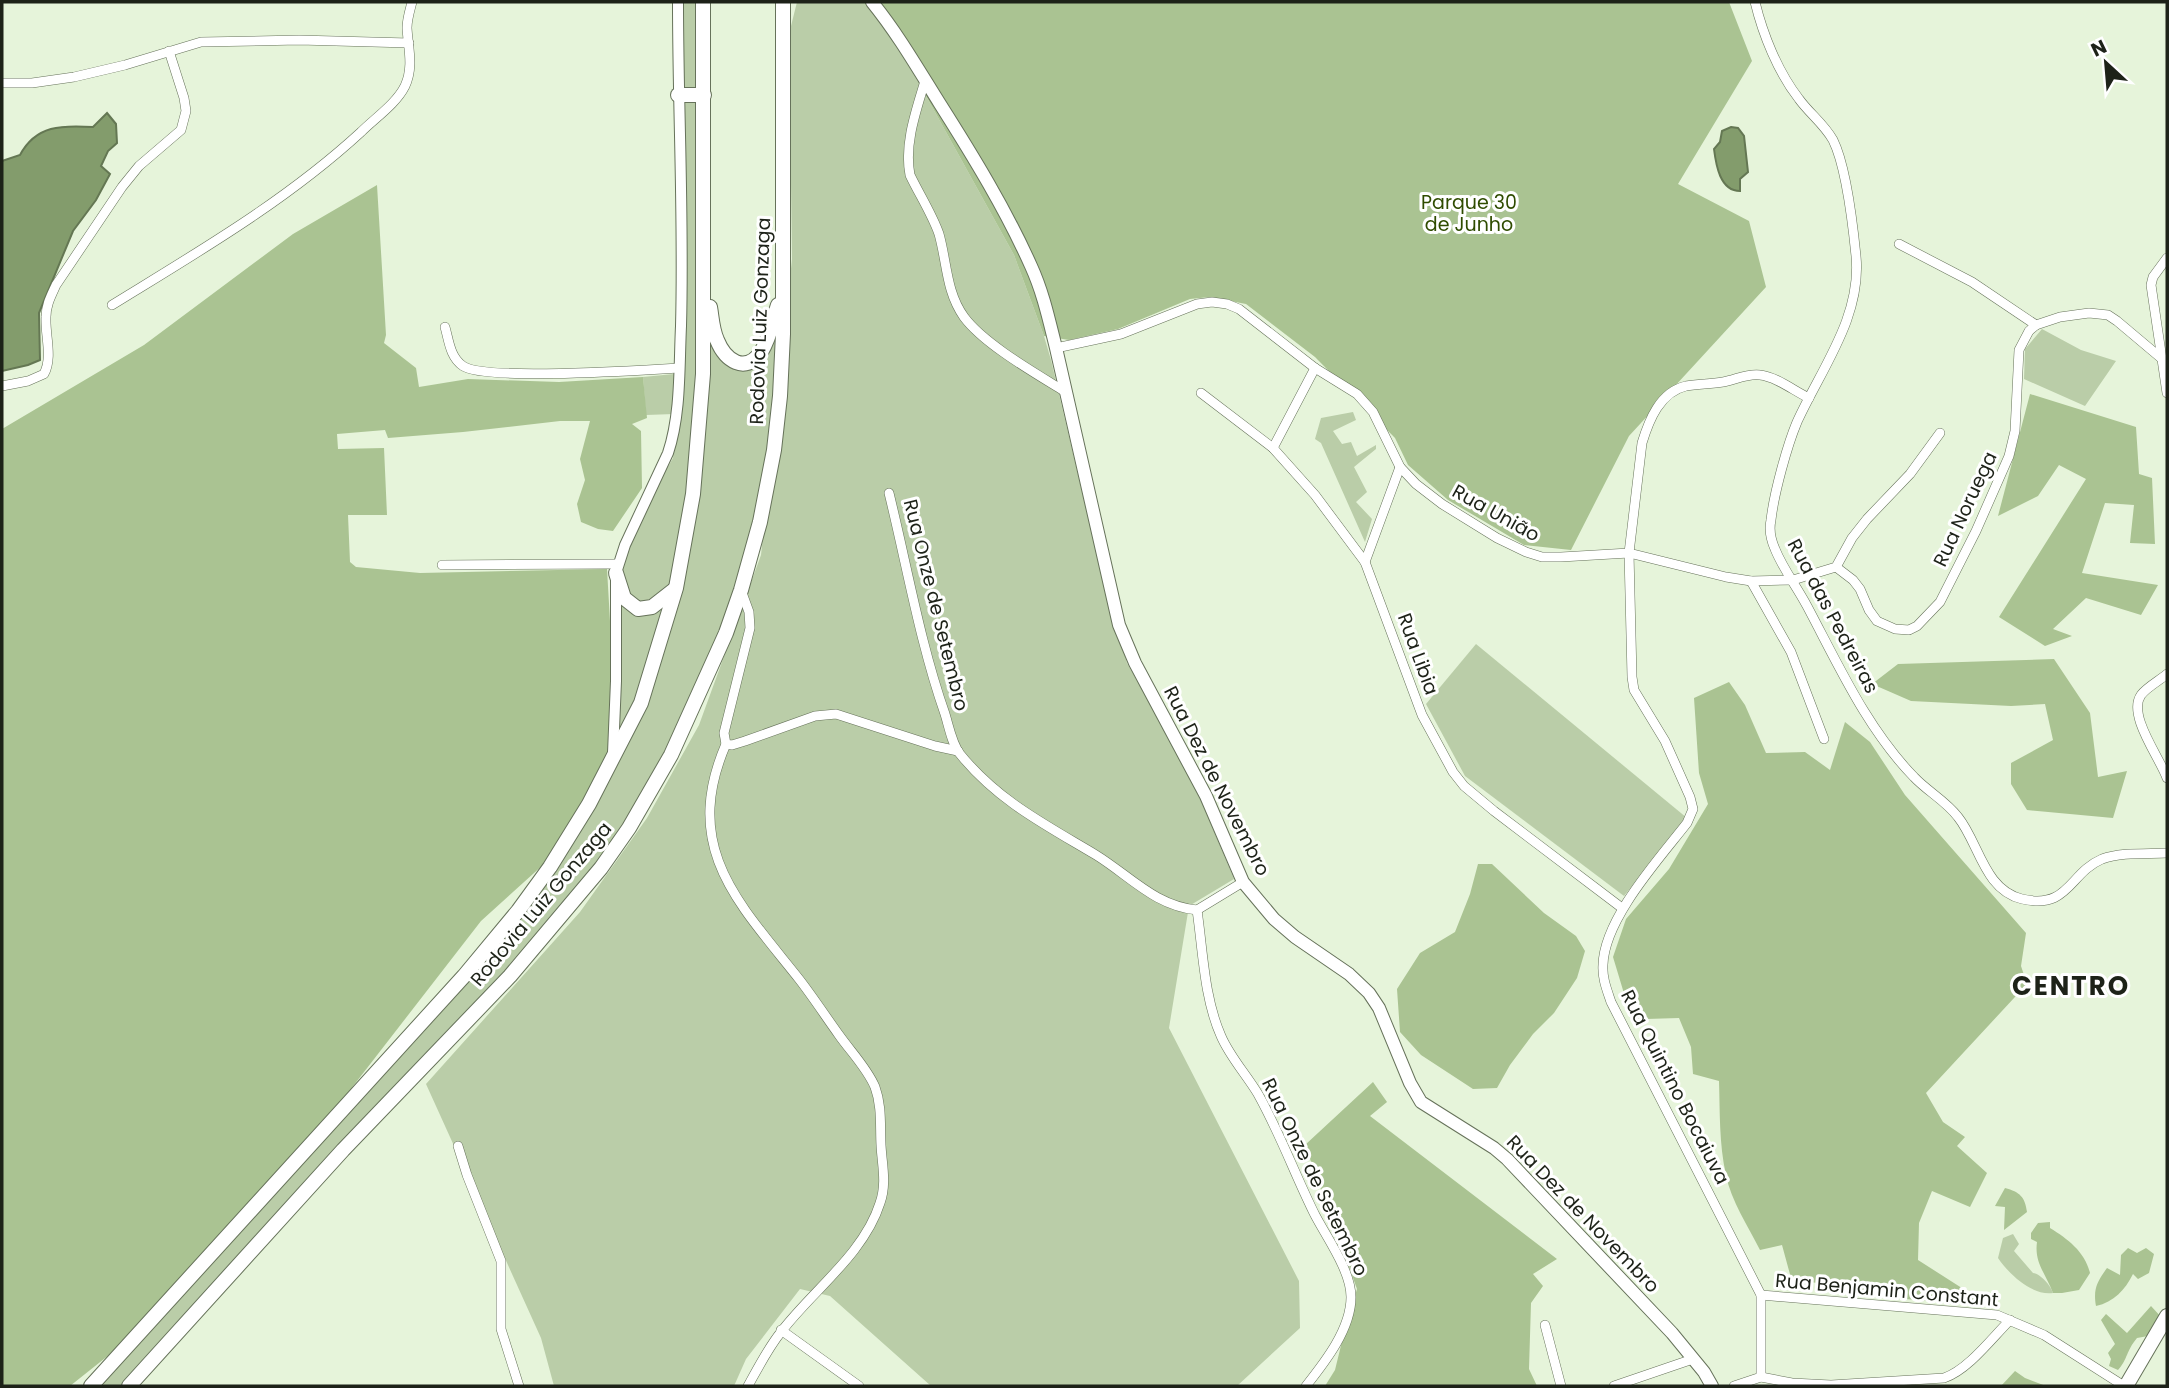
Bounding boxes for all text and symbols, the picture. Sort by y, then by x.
north arrow [2071,28,2141,98]
text: N [2086,33,2111,63]
park label: Parque 30 de Junho [1421,189,1517,238]
street label: Rodovia Luiz Gonzaga [743,217,777,425]
street label: Rua Noruega [1927,447,2003,571]
street label: Rua União [1447,478,1545,548]
street label: Rua Onze de Setembro [897,496,975,714]
street label: Rua das Pedreiras [1781,534,1885,698]
street label: Rua Libia [1391,610,1445,698]
street label: Rua Dez de Novembro [1157,681,1277,881]
street label: Rodovia Luiz Gonzaga [464,816,618,992]
district label: CENTRO [2012,968,2130,1004]
street label: Rua Quintino Bocaiuva [1614,985,1736,1189]
street label: Rua Onze de Setembro [1255,1073,1375,1281]
street label: Rua Dez de Novembro [1500,1129,1666,1299]
street label: Rua Benjamin Constant [1774,1267,2000,1313]

